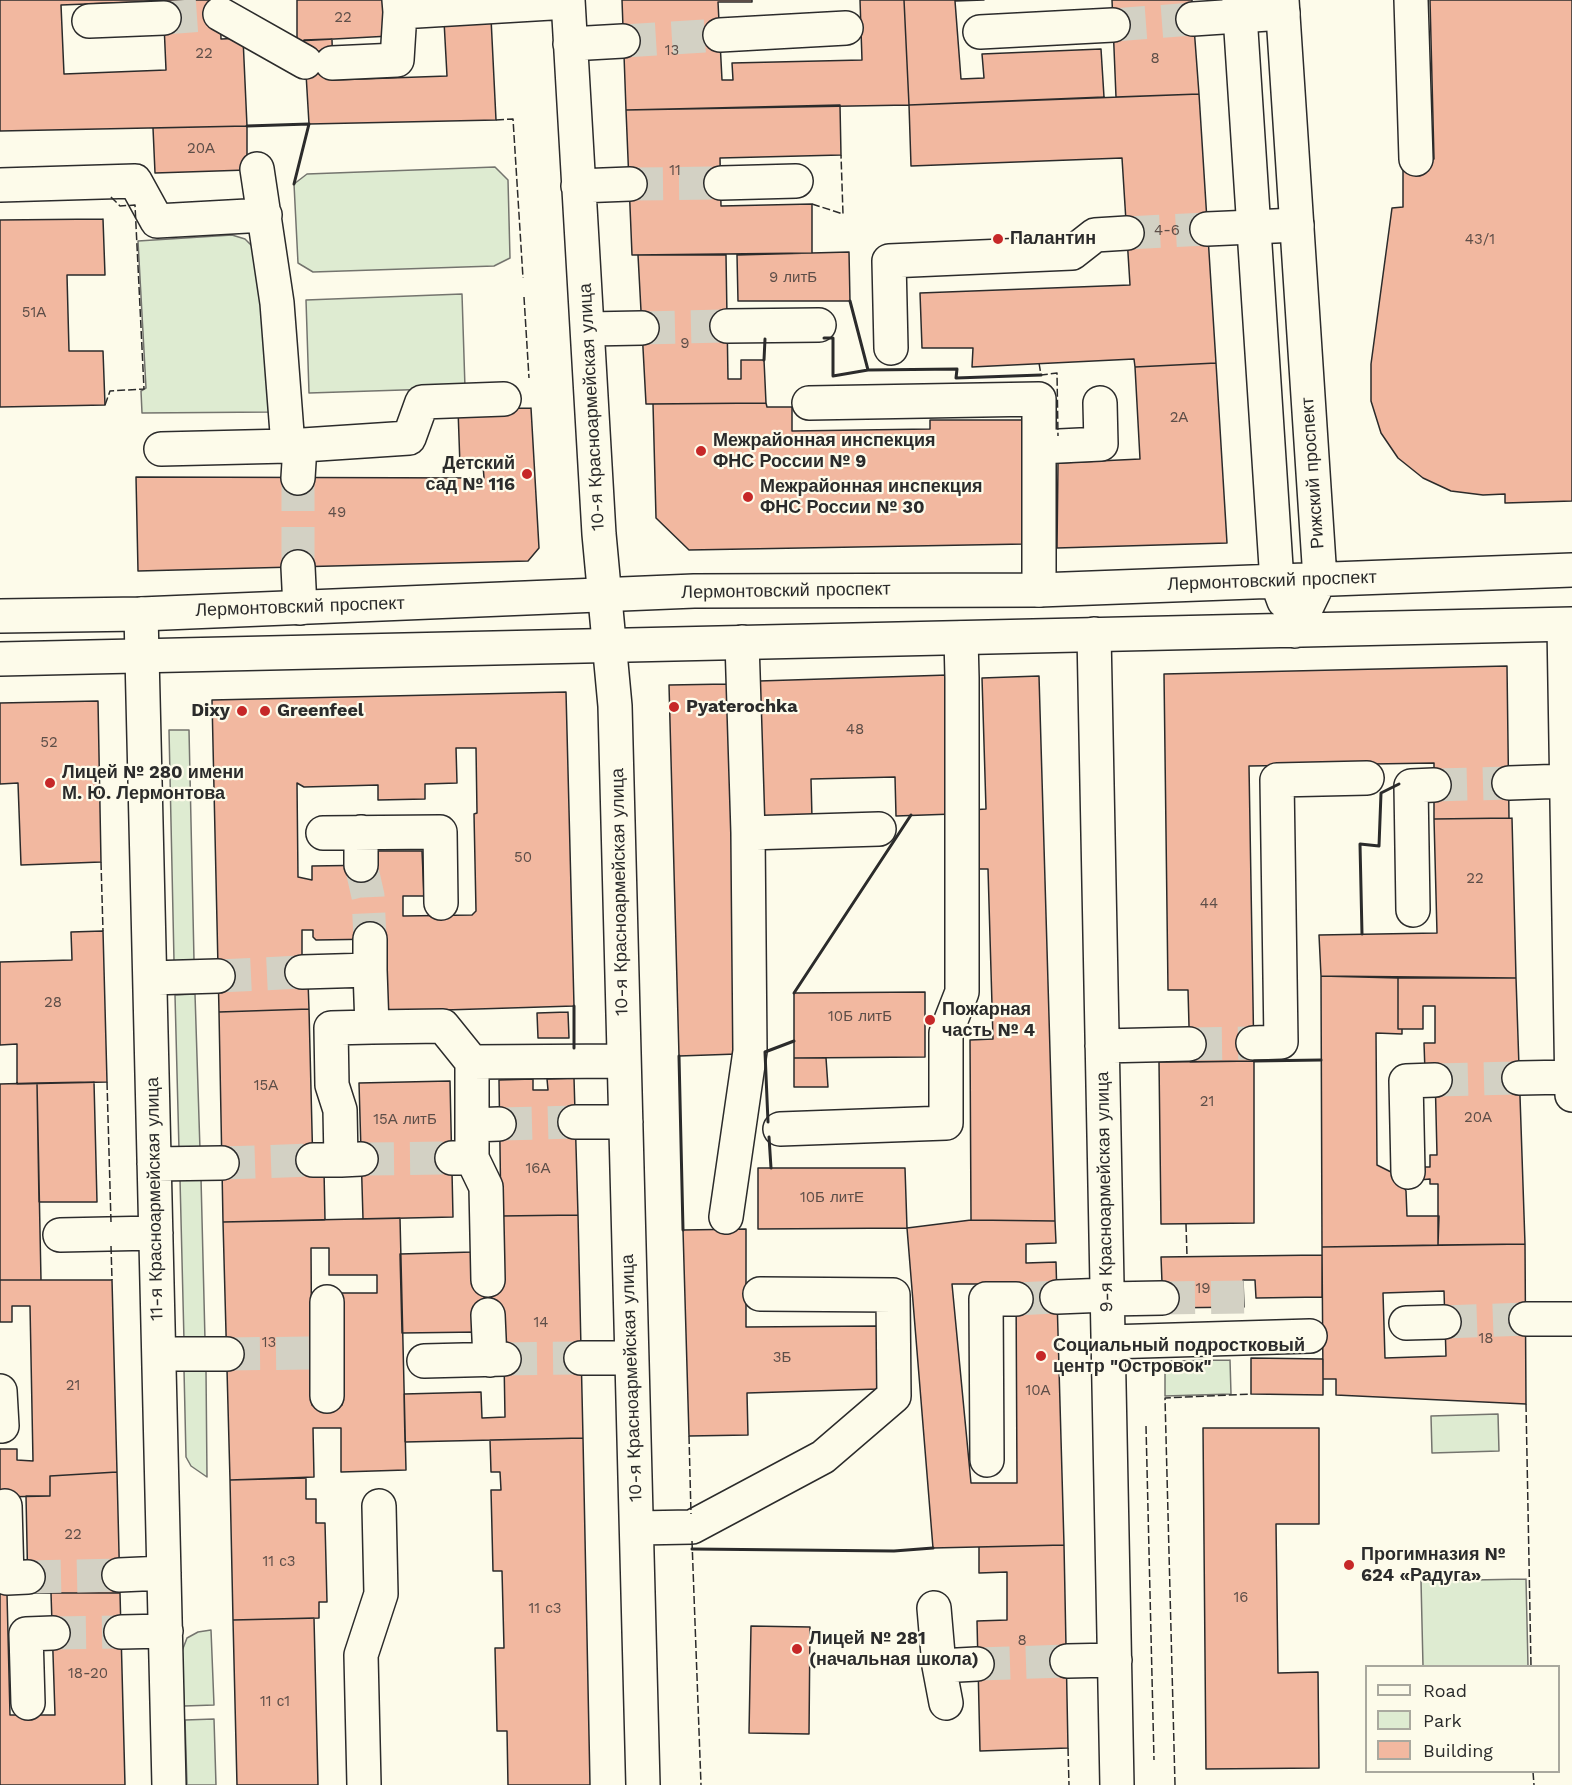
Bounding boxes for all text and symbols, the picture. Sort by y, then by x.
house number: 22 [334,9,352,27]
house number: 13 [665,42,679,60]
house number: 22 [195,45,213,63]
house number: 8 [1150,50,1160,68]
house number: 20А [187,140,215,158]
house number: 11 [669,162,681,180]
house number: 4-6 [1154,222,1180,240]
place label: Палантин [1010,228,1096,250]
house number: 43/1 [1465,231,1495,249]
marker: Палантин [991,232,1005,246]
house number: 9 литБ [769,269,817,287]
street label: 10-я Красноармейская улица [575,283,609,531]
house number: 51А [22,304,46,322]
house number: 9 [680,335,690,353]
street label: Рижский проспект [1297,396,1329,550]
house number: 2А [1170,409,1188,427]
place label: Межрайонная инспекция ФНС России № 9 [713,430,935,472]
marker: Межрайонная инспекция ФНС России № 9 [694,444,708,458]
place label: Детский сад № 116 [425,453,515,496]
marker: Детский сад № 116 [520,467,534,481]
place label: Межрайонная инспекция ФНС России № 30 [760,476,982,518]
marker: Межрайонная инспекция ФНС России № 30 [741,490,755,504]
house number: 49 [328,504,346,522]
street label: Лермонтовский проспект [1167,567,1377,595]
street label: Лермонтовский проспект [681,578,891,604]
street label: Лермонтовский проспект [195,593,405,621]
place label: Pyaterochka [686,696,798,718]
place label: Dixy [191,700,230,722]
place label: Greenfeel [277,700,364,722]
marker: Pyaterochka [667,700,681,714]
marker: Dixy [235,704,249,718]
marker: Greenfeel [258,704,272,718]
house number: 48 [846,721,864,739]
house number: 52 [40,734,58,752]
place label: Лицей № 280 имени М. Ю. Лермонтова [62,762,244,804]
street label: 10-я Красноармейская улица [607,768,633,1016]
marker: Лицей № 280 имени М. Ю. Лермонтова [43,776,57,790]
house number: 50 [514,849,532,867]
house number: 22 [1466,870,1484,888]
house number: 44 [1200,895,1218,913]
house number: 28 [44,994,62,1012]
place label: Пожарная часть № 4 [942,999,1035,1042]
house number: 10Б литБ [828,1008,892,1026]
marker: Пожарная часть № 4 [923,1013,937,1027]
street label: 9-я Красноармейская улица [1092,1071,1118,1313]
street label: 11-я Красноармейская улица [142,1077,168,1321]
house number: 15А [254,1077,278,1095]
house number: 21 [1200,1093,1214,1111]
house number: 20А [1464,1109,1492,1127]
house number: 15А литБ [373,1111,437,1129]
house number: 16А [526,1160,550,1178]
house number: 10Б литЕ [800,1189,864,1207]
street label: 10-я Красноармейская улица [617,1254,647,1502]
house number: 19 [1195,1280,1211,1298]
house number: 14 [533,1314,549,1332]
house number: 18 [1478,1330,1494,1348]
house number: 13 [262,1334,276,1352]
place label: Социальный подростковый центр "Островок" [1053,1335,1305,1378]
house number: 3Б [773,1349,791,1367]
marker: Социальный подростковый центр "Островок" [1034,1349,1048,1363]
house number: 21 [66,1377,80,1395]
house number: 10А [1025,1382,1051,1400]
house number: 22 [64,1526,82,1544]
place label: Прогимназия № 624 «Радуга» [1361,1544,1506,1586]
house number: 11 с3 [262,1553,296,1571]
marker: Прогимназия № 624 «Радуга» [1342,1558,1356,1572]
house number: 16 [1234,1589,1248,1607]
house number: 11 с3 [528,1600,562,1618]
place label: Лицей № 281 (начальная школа) [809,1628,979,1670]
house number: 8 [1017,1632,1027,1650]
marker: Лицей № 281 (начальная школа) [790,1642,804,1656]
house number: 18-20 [68,1665,108,1683]
legend [1365,1665,1560,1773]
text: Road [1423,1680,1467,1701]
house number: 11 с1 [260,1693,290,1711]
text: Park [1423,1710,1462,1731]
text: Building [1423,1740,1493,1761]

